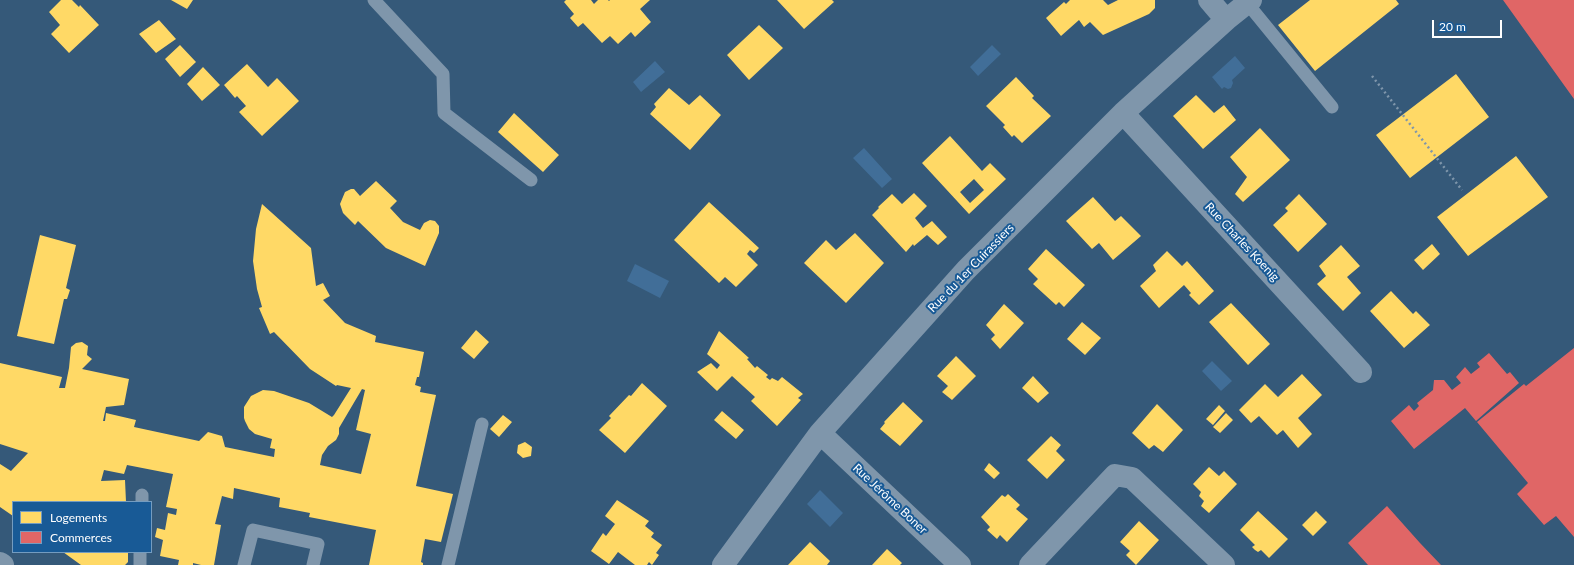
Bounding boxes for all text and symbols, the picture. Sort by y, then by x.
scale bar [1434,12,1504,38]
text: 20 m [1439,19,1466,34]
street label: Rue Charles Koenig [1202,200,1282,284]
street label: Rue du 1er Cuirassiers [925,221,1017,315]
street label: Rue Jérôme Boner [850,461,930,537]
legend [12,501,152,553]
text: Logements [50,510,107,525]
text: Commerces [50,530,112,545]

